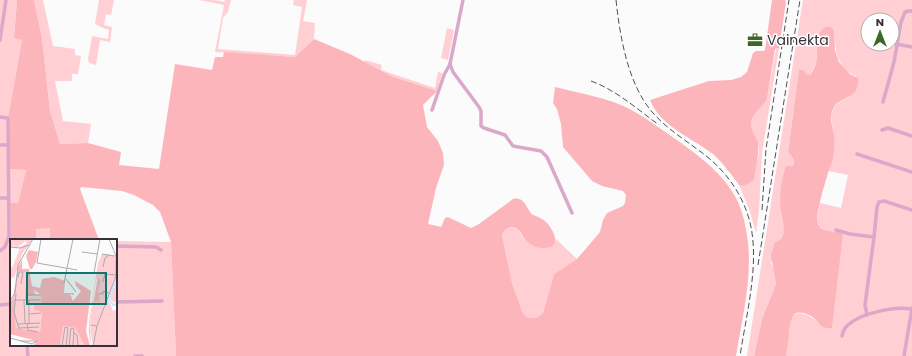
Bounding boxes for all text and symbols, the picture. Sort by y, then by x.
north arrow [860,12,900,52]
text: N [876,14,884,30]
place label: Vainekta [767,30,829,50]
office icon: Vainekta [746,31,764,49]
inset map [10,239,117,346]

